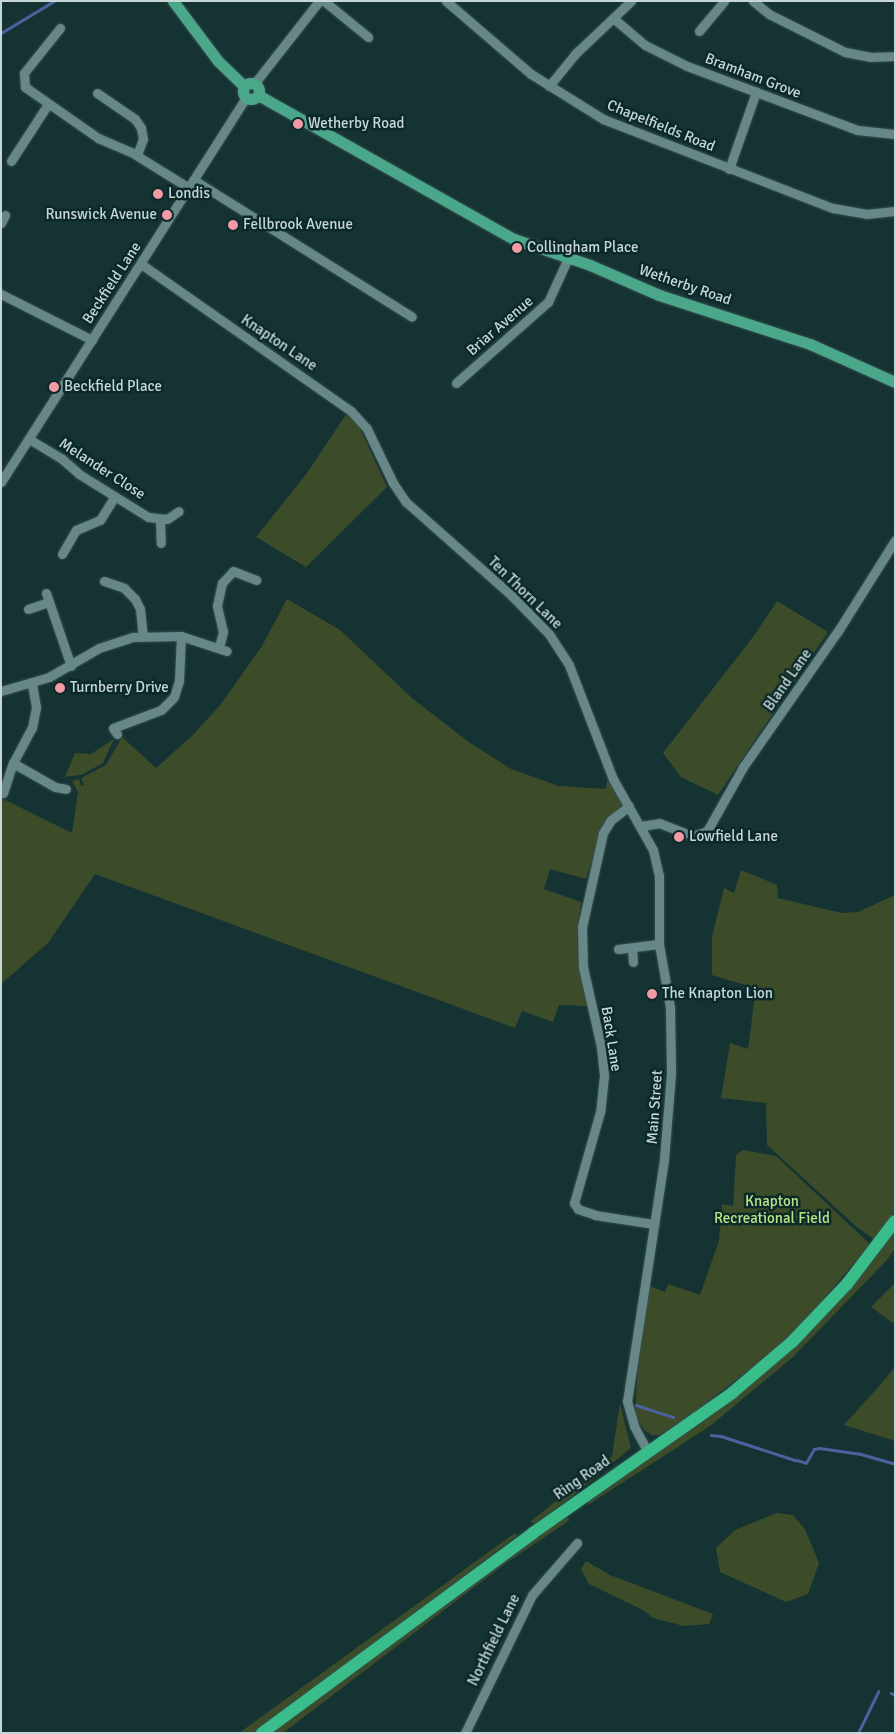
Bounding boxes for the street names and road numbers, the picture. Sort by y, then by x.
street label: Bramham Grove [702,49,804,103]
street label: Chapelfields Road [604,96,718,156]
street label: Beckfield Lane [79,239,145,327]
street label: Wetherby Road [636,261,734,309]
street label: Briar Avenue [463,292,537,360]
street label: Knapton Lane [237,311,321,375]
street label: Melander Close [55,434,149,504]
street label: Ten Thorn Lane [484,553,566,633]
street label: Bland Lane [760,646,816,714]
street label: Back Lane [597,1005,625,1073]
street label: Main Street [643,1069,667,1145]
street label: Ring Road [550,1452,614,1504]
street label: Northfield Lane [464,1591,524,1689]

